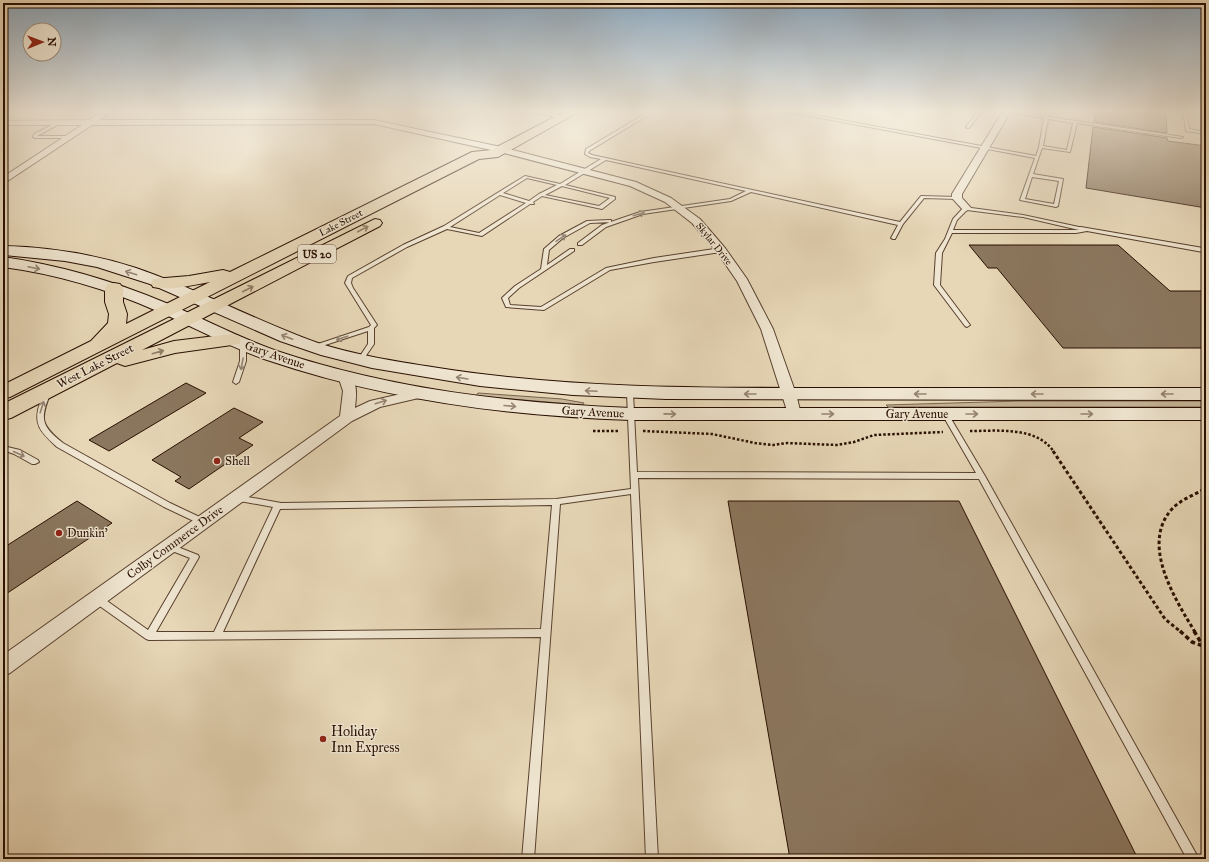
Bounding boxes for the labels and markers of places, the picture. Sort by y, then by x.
place label: Shell [225,454,251,468]
marker: Shell [212,456,222,466]
place label: Dunkin' [67,526,108,540]
marker: Dunkin' [54,528,64,538]
place label: Holiday Inn Express [331,723,400,756]
marker: Holiday Inn Express [318,734,328,744]

